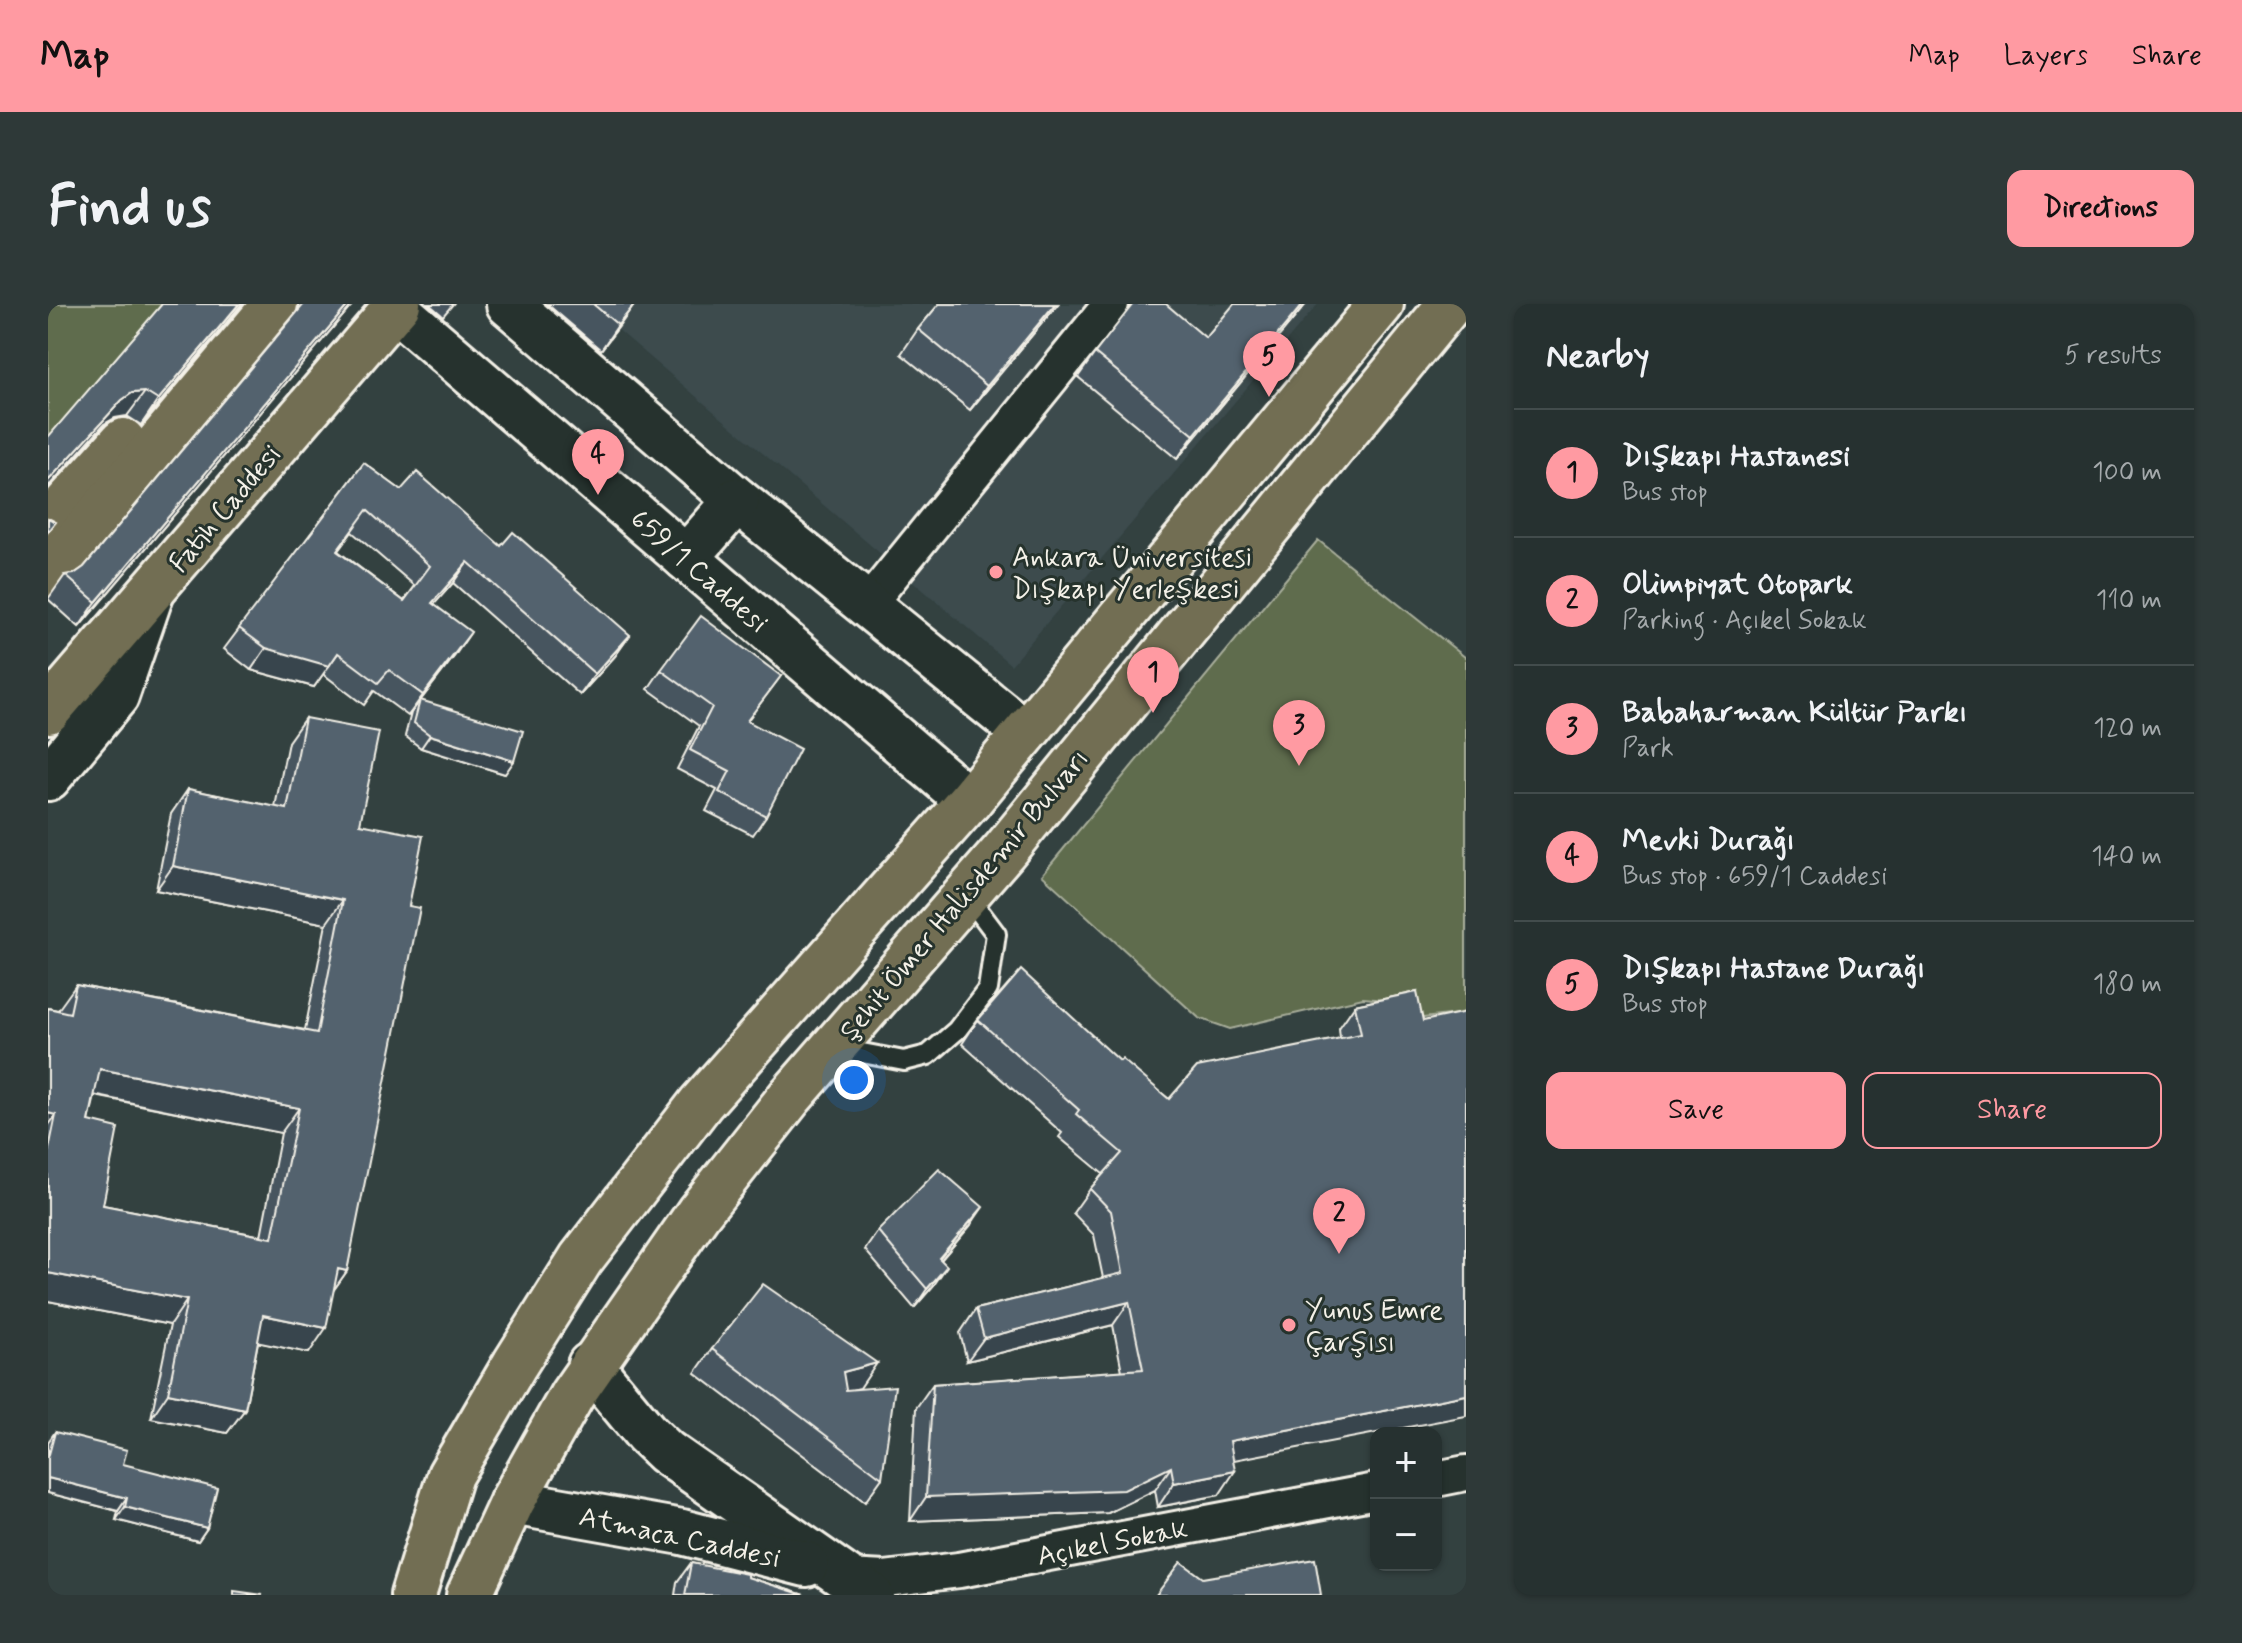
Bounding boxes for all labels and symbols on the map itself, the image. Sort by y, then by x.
pin: 5 [1243,331,1295,397]
pin: 4 [572,429,624,495]
street label: Fatih Caddesi [162,438,290,581]
street label: 659/1 Caddesi [622,502,775,642]
place label: Ankara Üniversitesi Dışkapı Yerleşkesi [1012,540,1252,609]
marker: Ankara Üniversitesi Dışkapı Yerleşkesi [987,563,1005,581]
pin: 1 [1127,647,1179,713]
pin: 3 [1273,700,1325,766]
street label: Şehit Ömer Halisdemir Bulvarı [832,742,1098,1049]
your location [834,1060,874,1100]
pin: 2 [1313,1188,1365,1254]
place label: Yunus Emre Çarşısı [1305,1293,1443,1362]
marker: Yunus Emre Çarşısı [1280,1316,1298,1334]
street label: Atmaca Caddesi [575,1499,784,1578]
street label: Açıkel Sokak [1034,1511,1191,1576]

